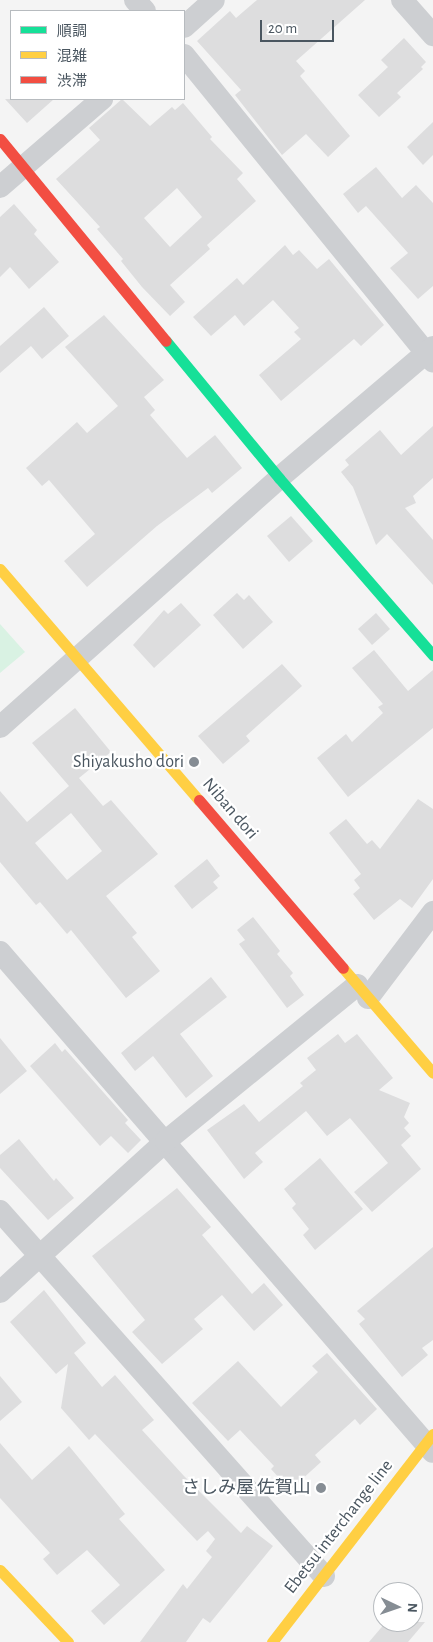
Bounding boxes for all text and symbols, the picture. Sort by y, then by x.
legend [10,10,185,100]
scale bar [263,10,337,42]
text: 20 m [268,21,297,36]
text: 順調 [57,24,87,39]
text: 混雑 [57,49,87,64]
text: 渋滞 [57,74,87,89]
place label: Shiyakusho dori [73,751,184,773]
marker: Shiyakusho dori [188,756,200,768]
street label: Niban dori [197,774,263,844]
street label: Ebetsu interchange line [280,1456,398,1598]
place label: さしみ屋 佐賀山 [182,1477,311,1499]
marker: さしみ屋 佐賀山 [315,1482,327,1494]
north arrow [373,1582,423,1632]
text: N [405,1602,419,1613]

